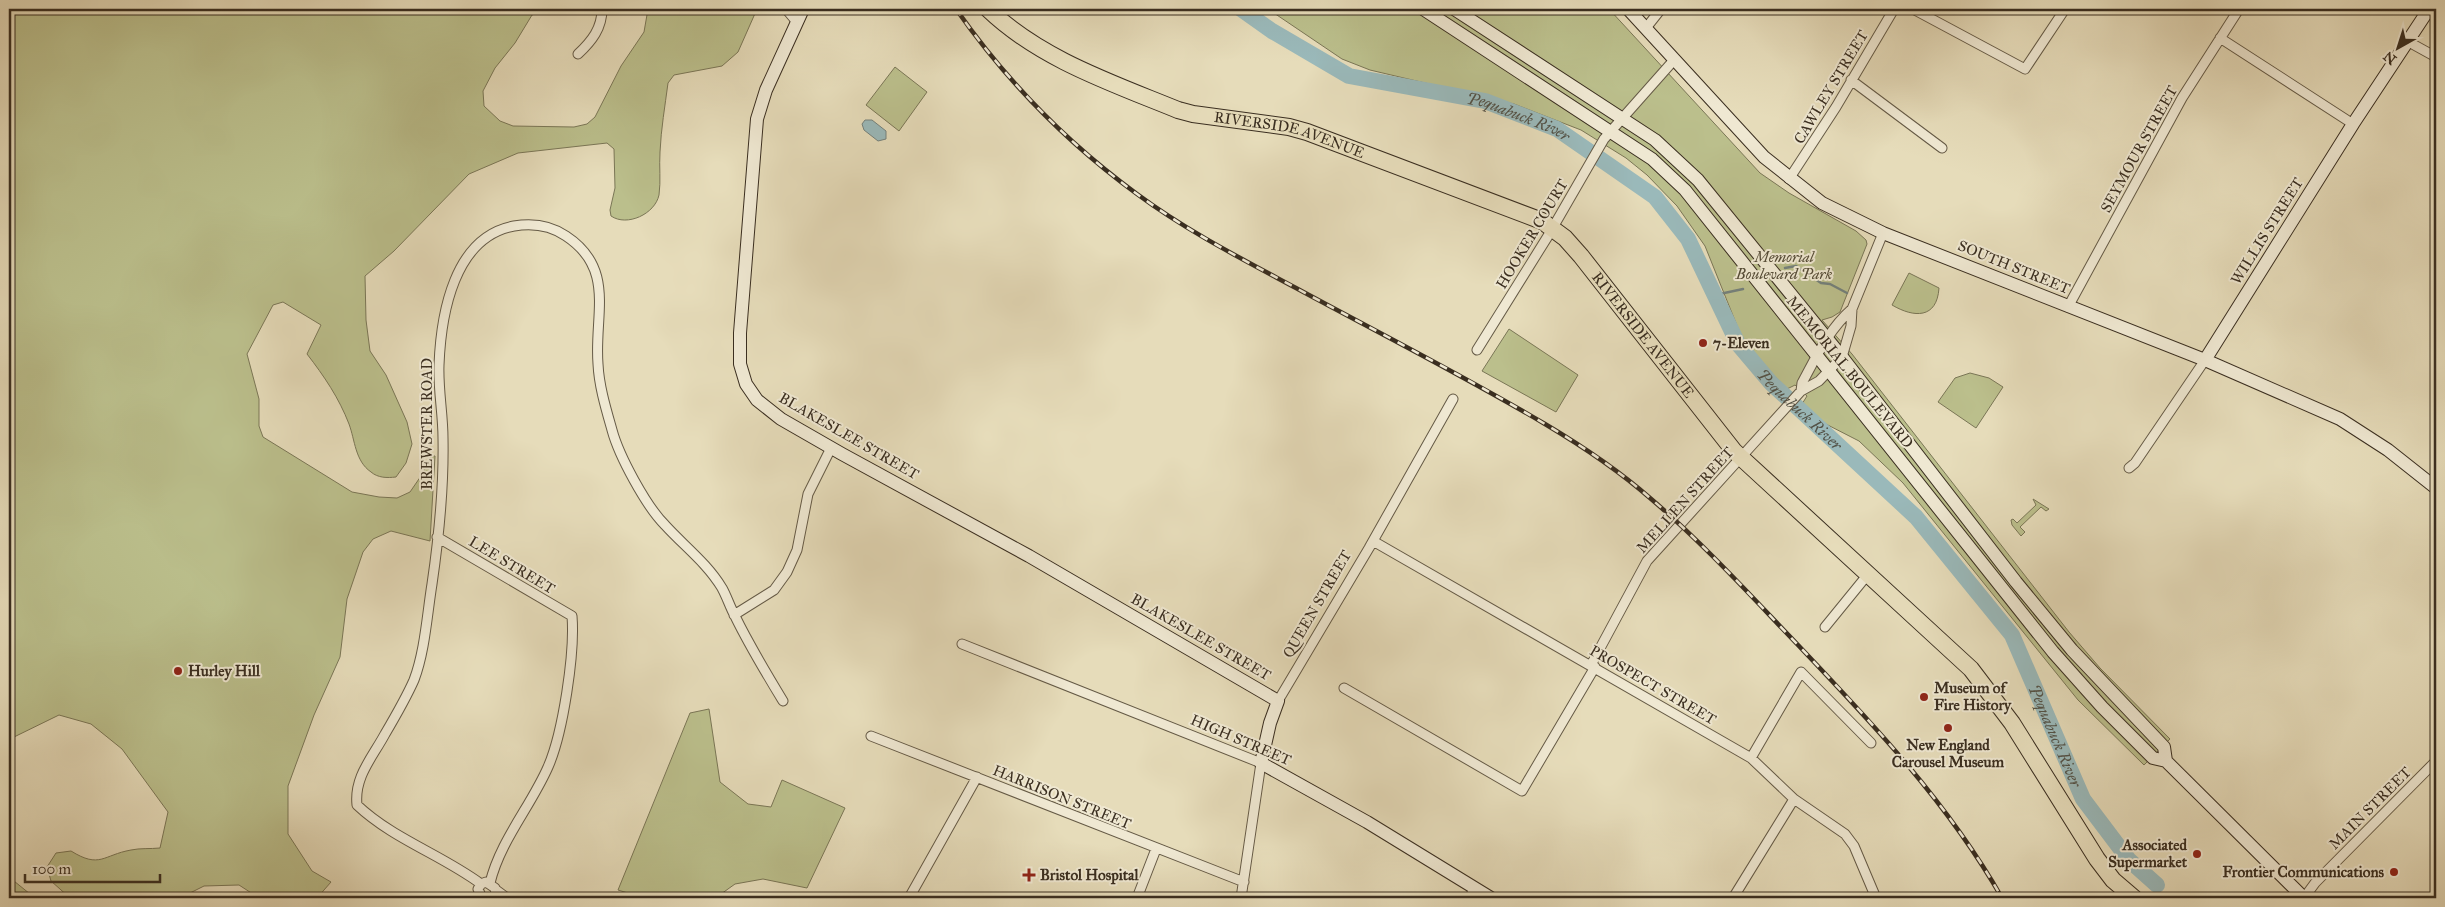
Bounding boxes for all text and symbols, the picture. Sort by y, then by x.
north arrow [2372,22,2422,72]
street label: CAWLEY STREET [1790,27,1872,147]
text: N [2380,47,2400,68]
street label: SEYMOUR STREET [2097,82,2181,216]
water label: Pequabuck River [1465,89,1575,146]
street label: RIVERSIDE AVENUE [1213,108,1367,162]
street label: WILLIS STREET [2227,174,2307,288]
street label: HOOKER COURT [1492,176,1572,292]
street label: SOUTH STREET [1955,236,2073,298]
park label: Memorial Boulevard Park [1735,248,1833,283]
street label: RIVERSIDE AVENUE [1588,268,1698,402]
street label: MEMORIAL BOULEVARD [1783,292,1917,452]
place label: 7-Eleven [1713,334,1770,352]
marker: 7-Eleven [1697,337,1709,349]
street label: BREWSTER ROAD [418,358,436,490]
water label: Pequabuck River [1753,365,1847,455]
street label: BLAKESLEE STREET [776,389,922,483]
street label: MELLEN STREET [1633,443,1737,557]
street label: LEE STREET [466,532,558,598]
street label: QUEEN STREET [1279,547,1355,661]
street label: BLAKESLEE STREET [1128,590,1274,684]
street label: PROSPECT STREET [1586,641,1720,729]
place label: Hurley Hill [188,662,261,681]
marker: Hurley Hill [172,665,184,677]
place label: Museum of Fire History [1934,679,2012,715]
water label: Pequabuck River [2025,682,2086,791]
marker: Museum of Fire History [1918,691,1930,703]
street label: HIGH STREET [1188,711,1294,769]
marker: New England Carousel Museum [1942,722,1954,734]
place label: New England Carousel Museum [1892,736,2005,771]
street label: HARRISON STREET [990,761,1134,833]
street label: MAIN STREET [2325,763,2415,853]
place label: Associated Supermarket [2108,836,2188,872]
marker: Associated Supermarket [2191,848,2203,860]
scale bar [25,852,160,884]
text: 100 m [32,860,72,878]
place label: Frontier Communications [2222,863,2385,881]
place label: Bristol Hospital [1040,866,1139,885]
marker: Frontier Communications [2388,866,2400,878]
marker: Bristol Hospital [1022,868,1036,882]

